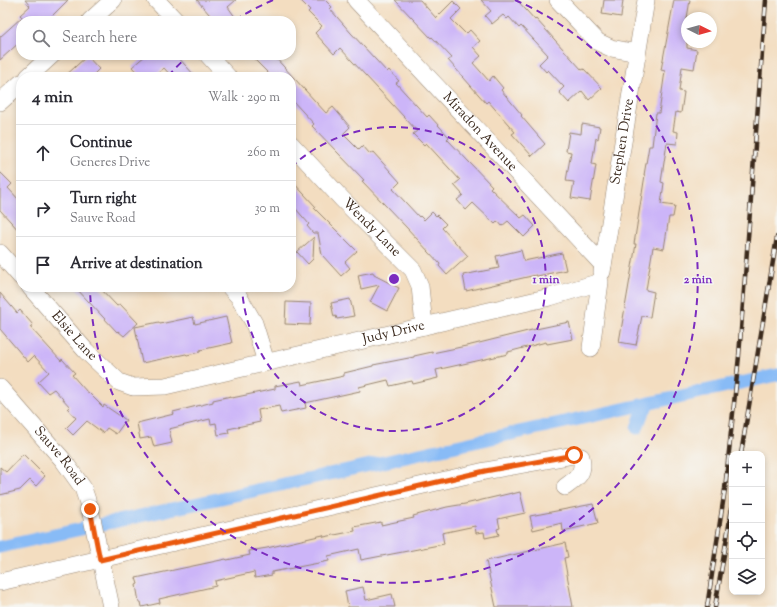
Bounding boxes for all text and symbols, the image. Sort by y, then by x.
north arrow [681,12,717,48]
search box [16,16,296,60]
icon: search [30,27,52,49]
text: Search here [62,28,137,49]
text: 4 min [32,86,73,110]
street label: Miradon Avenue [437,88,521,176]
text: Walk · 290 m [208,89,280,107]
street label: Stephen Drive [606,97,640,186]
text: Continue [70,133,132,154]
icon: ahead [32,142,54,164]
text: 260 m [247,144,280,162]
text: Generes Drive [70,154,150,172]
text: Turn right [70,189,136,210]
street label: Wendy Lane [337,194,405,262]
icon: right [32,198,54,220]
text: 30 m [254,200,280,218]
text: Sauve Road [70,210,136,228]
icon: arrive [32,254,54,276]
text: Arrive at destination [70,254,203,275]
text: 1 min [531,271,560,289]
text: 2 min [684,271,713,289]
centre of rings [387,272,401,286]
street label: Elsie Lane [46,307,101,366]
street label: Judy Drive [360,316,427,350]
street label: Sauve Road [28,423,88,490]
route start [565,446,583,464]
map controls [729,451,765,595]
button: + [729,451,765,487]
button: − [729,487,765,523]
route end [81,500,99,518]
button: locate [729,523,765,559]
button: layers [729,559,765,595]

